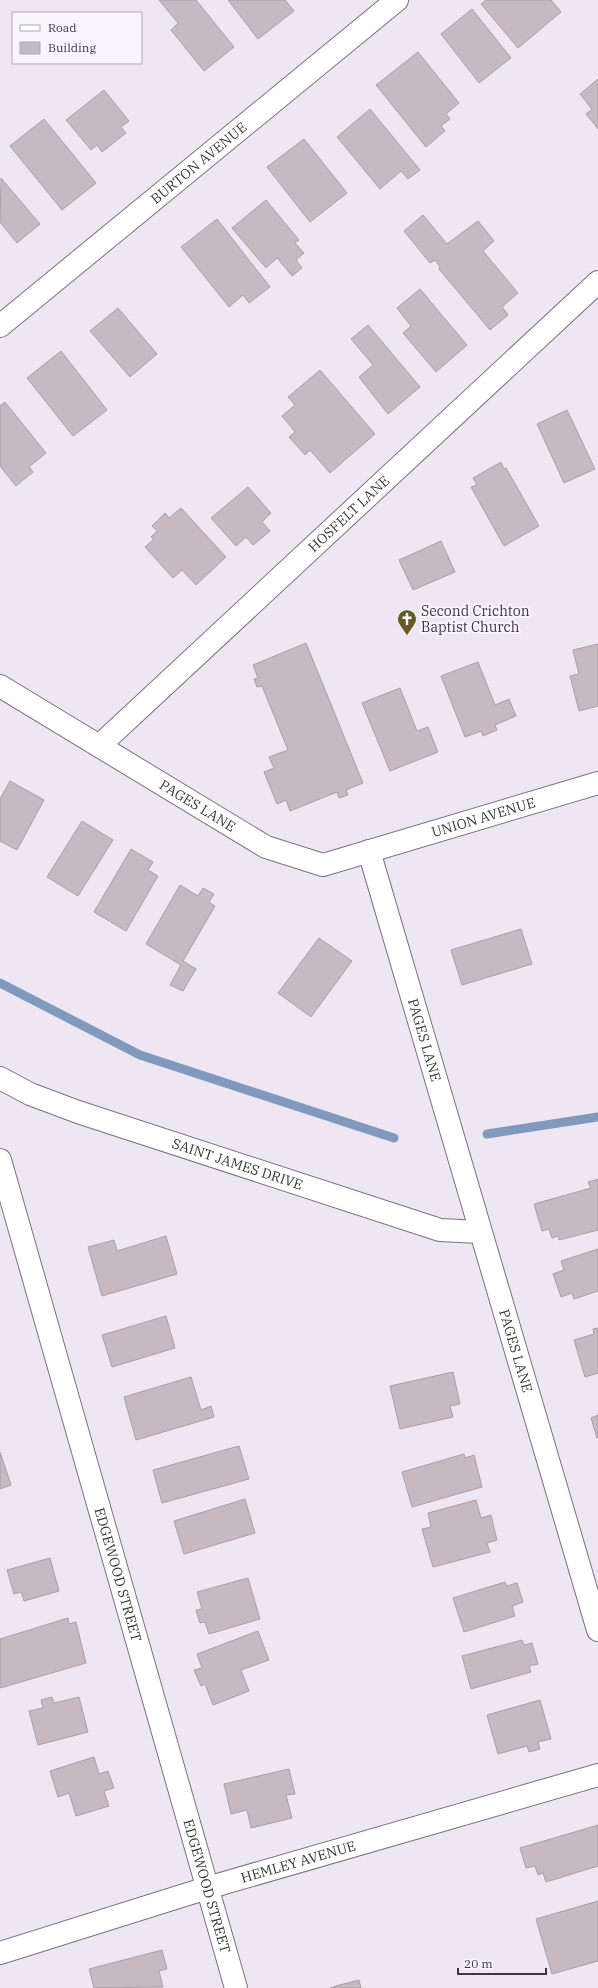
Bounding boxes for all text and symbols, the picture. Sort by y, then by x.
legend [12,12,142,64]
text: Road [48,20,77,35]
text: Building [48,40,96,55]
street label: BURTON AVENUE [147,118,250,208]
street label: HOSFELT LANE [304,472,393,556]
place label: Second Crichton Baptist Church [421,602,530,636]
church icon: Second Crichton Baptist Church [396,608,418,636]
street label: PAGES LANE [156,776,239,836]
street label: UNION AVENUE [429,793,537,841]
street label: PAGES LANE [404,996,445,1084]
street label: SAINT JAMES DRIVE [170,1134,305,1194]
street label: PAGES LANE [495,1307,537,1395]
street label: EDGEWOOD STREET [91,1505,146,1644]
street label: EDGEWOOD STREET [179,1817,235,1955]
street label: HEMLEY AVENUE [239,1836,358,1887]
scale bar [458,1950,546,1976]
text: 20 m [464,1956,493,1971]

